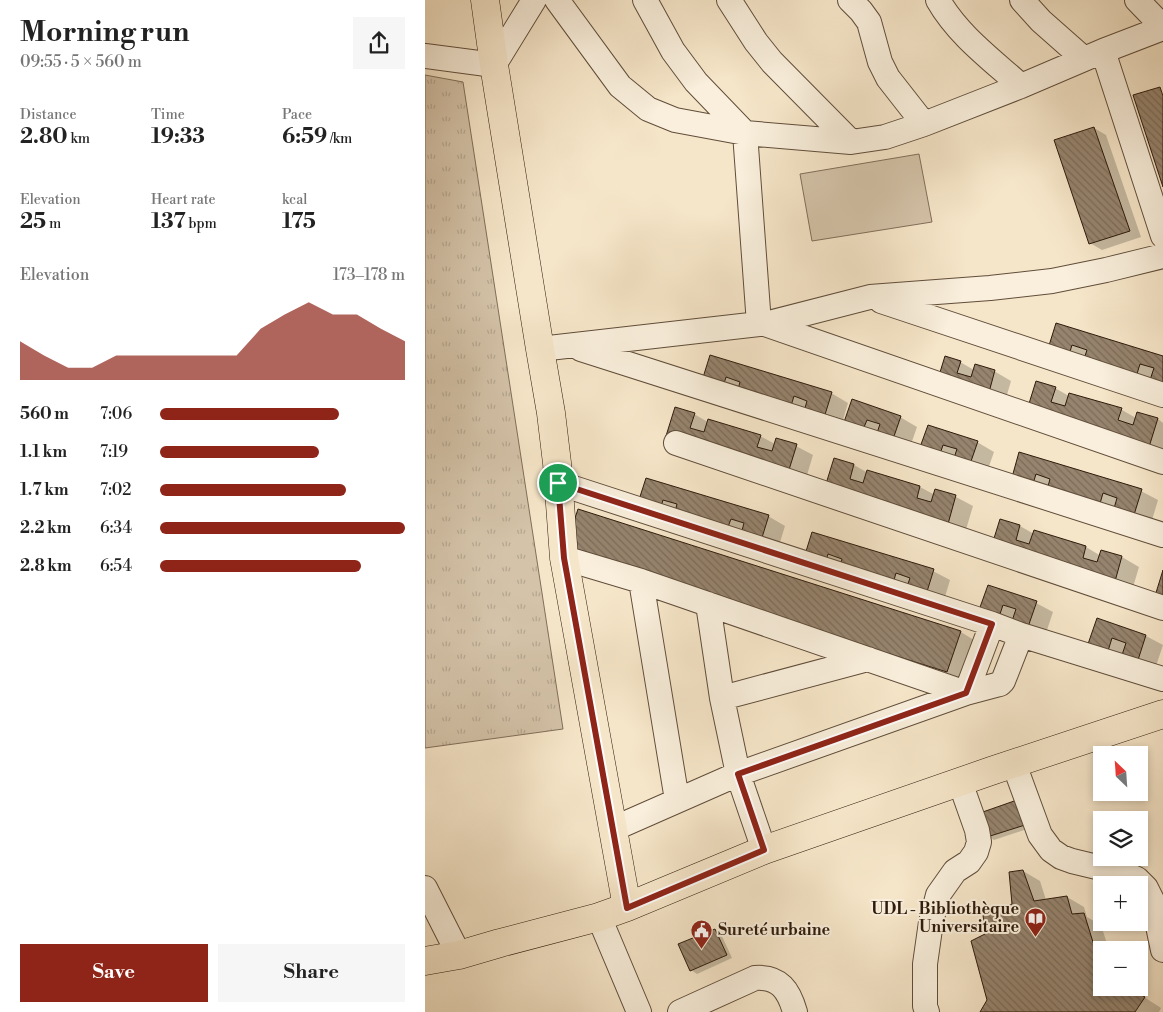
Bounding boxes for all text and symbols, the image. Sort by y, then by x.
text: Morning run [20,15,189,50]
button: share [353,17,405,69]
text: 09:55 · 5 × 560 m [20,52,142,72]
text: Distance [20,106,77,124]
text: Time [151,106,185,124]
text: Pace [282,106,312,124]
text: 2.80 [20,124,68,150]
text: 19:33 [151,124,205,150]
text: 6:59 [282,124,327,150]
text: km [68,130,90,148]
text: /km [327,130,352,148]
text: Elevation [20,191,81,209]
text: Heart rate [151,191,216,209]
text: kcal [282,191,307,209]
text: 25 [20,209,46,235]
text: 137 [151,209,186,235]
text: 175 [282,209,316,235]
text: m [46,215,61,233]
text: bpm [186,215,217,233]
text: Elevation [20,265,89,285]
text: 173–178 m [333,265,405,285]
text: 560 m [20,404,69,424]
text: 7:06 [100,404,132,424]
text: 1.1 km [20,442,67,462]
text: 7:19 [100,442,128,462]
pin [537,462,579,504]
icon: arrive [544,469,572,497]
text: 1.7 km [20,480,69,500]
text: 7:02 [100,480,131,500]
text: 2.2 km [20,518,71,538]
text: 6:34 [100,518,132,538]
text: 2.8 km [20,556,72,576]
text: 6:54 [100,556,132,576]
north arrow [1093,746,1147,801]
map controls [1093,746,1148,996]
button: layers [1093,811,1148,866]
button: + [1093,876,1148,931]
place label: UDL - Bibliothèque Universitaire [871,899,1019,937]
library icon: UDL - Bibliothèque Universitaire [1023,906,1047,937]
public building icon: Sureté urbaine [690,918,714,949]
place label: Sureté urbaine [718,920,831,940]
button: − [1093,941,1148,996]
button: Save [20,944,208,1002]
button: Share [218,944,405,1002]

